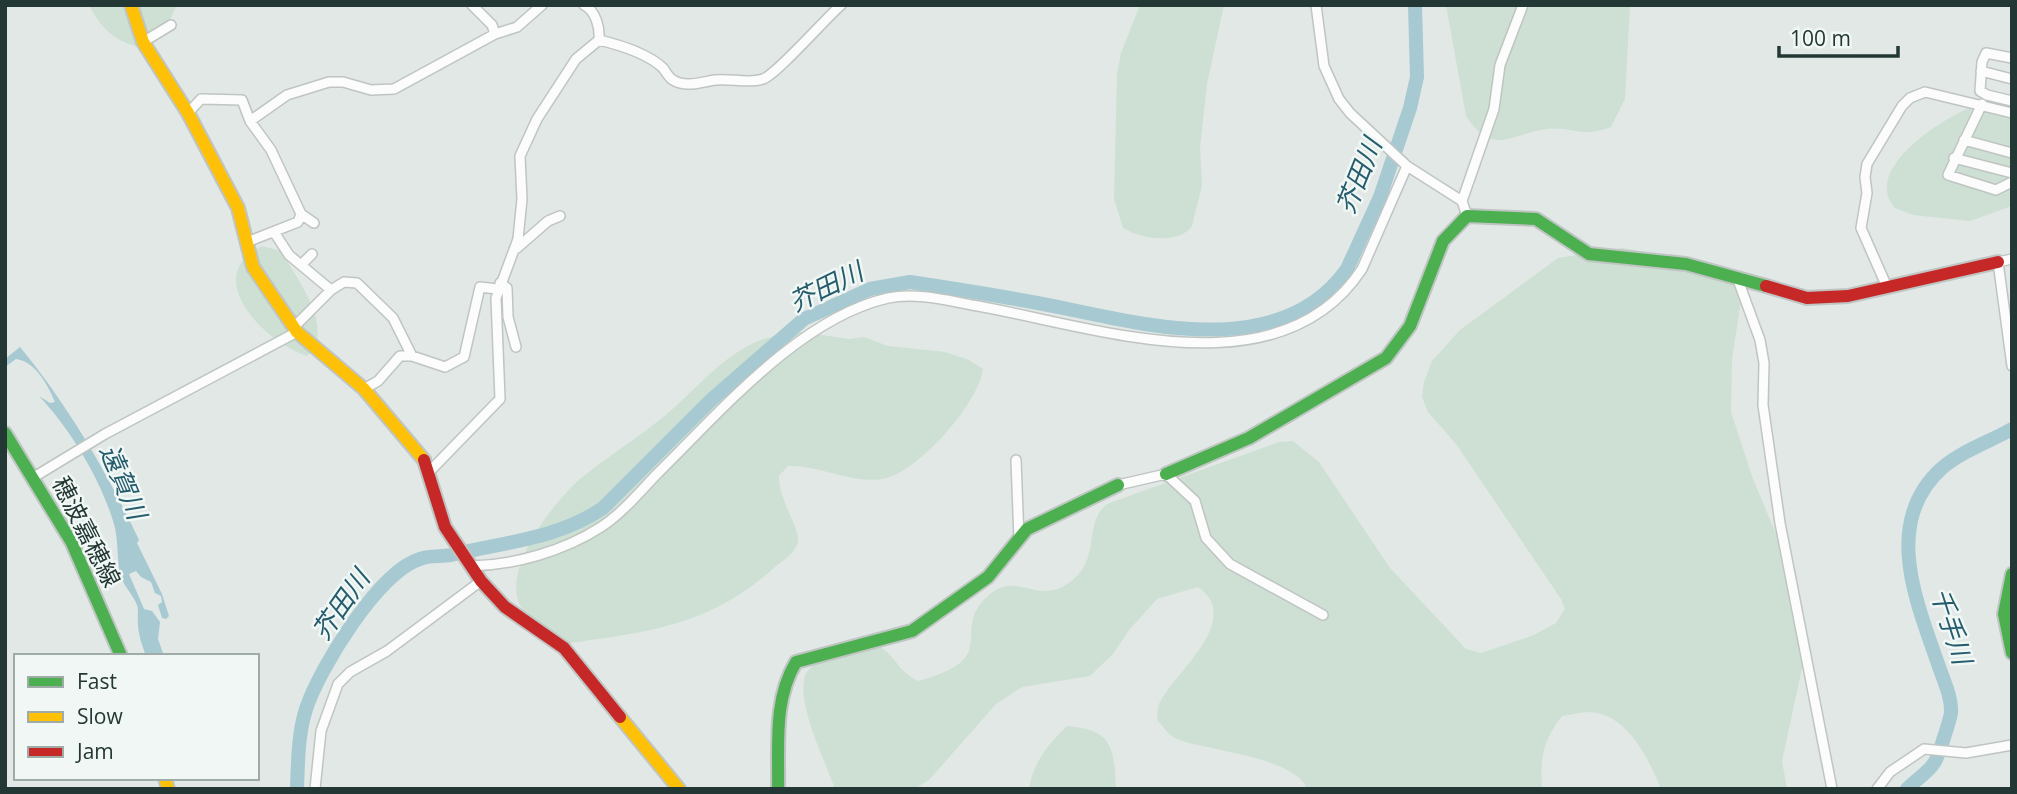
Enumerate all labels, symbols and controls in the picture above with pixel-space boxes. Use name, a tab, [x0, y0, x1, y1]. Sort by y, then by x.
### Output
scale bar	[1779, 14, 1898, 58]
text: 100 m	[1790, 24, 1851, 52]
water label: 芥田川	[1327, 130, 1390, 219]
water label: 芥田川	[783, 252, 871, 319]
water label: 遠賀川	[92, 439, 157, 527]
street label: 穂波嘉穂線	[45, 470, 129, 592]
water label: 芥田川	[303, 560, 379, 647]
water label: 千手川	[1923, 583, 1982, 671]
legend	[14, 654, 259, 780]
text: Fast	[77, 667, 117, 695]
text: Slow	[77, 702, 123, 730]
text: Jam	[75, 737, 114, 765]

